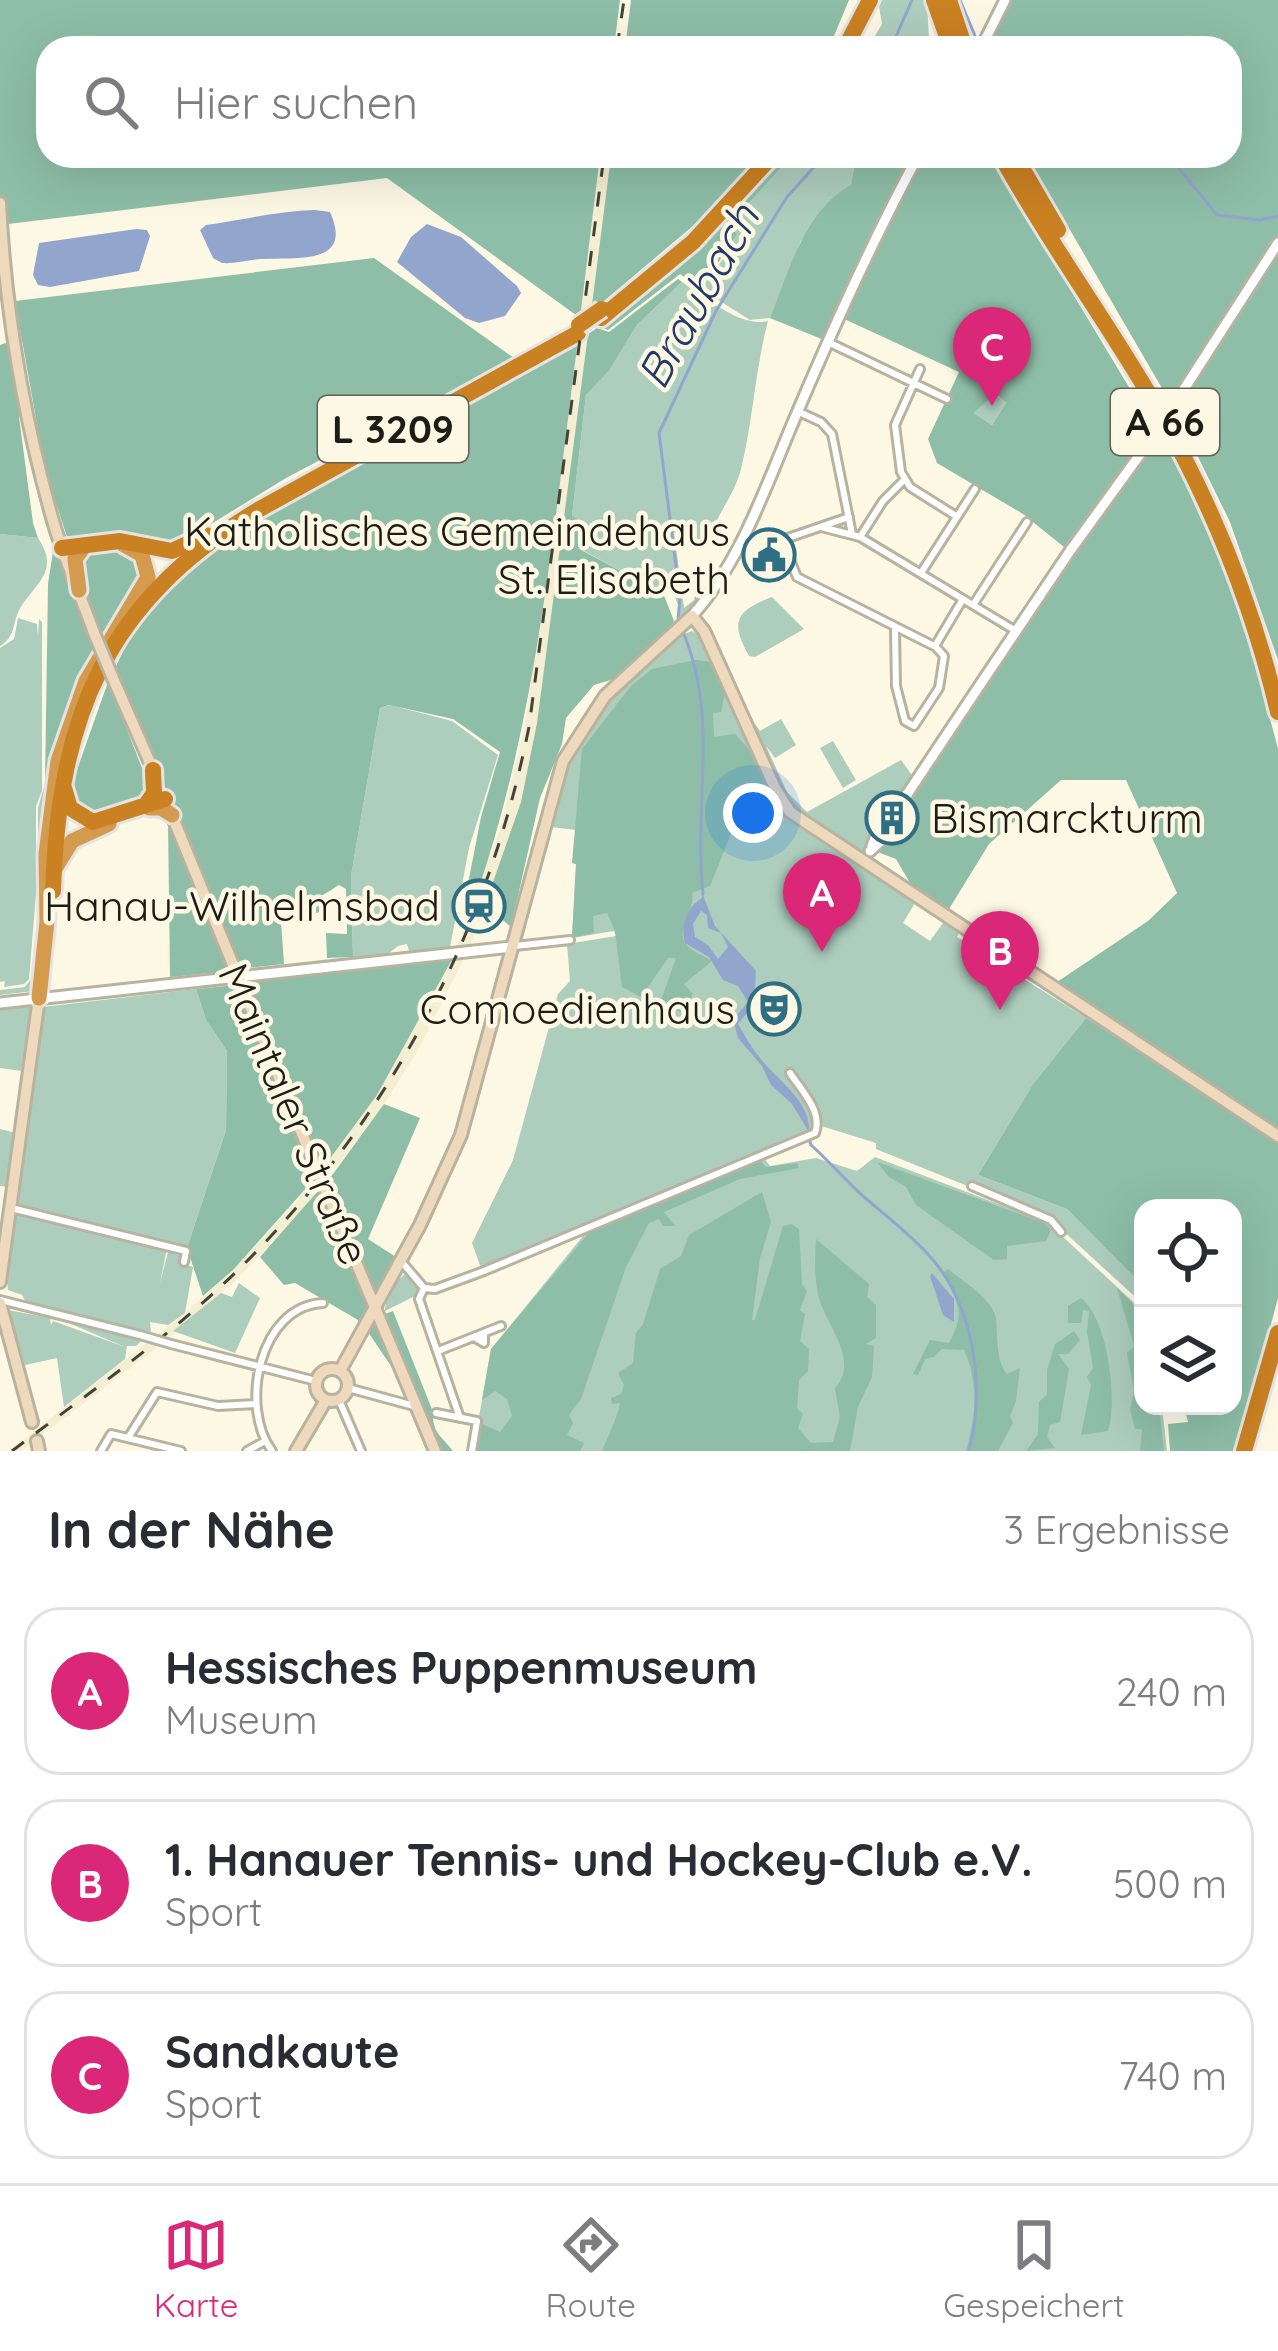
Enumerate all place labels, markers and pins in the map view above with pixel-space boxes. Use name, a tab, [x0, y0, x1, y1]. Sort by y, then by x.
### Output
pin: C	[953, 307, 1031, 406]
place label: Katholisches Gemeindehaus St. Elisabeth	[184, 504, 730, 605]
public building icon: Katholisches Gemeindehaus St. Elisabeth	[741, 527, 797, 583]
building icon: Bismarckturm	[864, 790, 920, 846]
place label: Bismarckturm	[931, 791, 1203, 844]
pin: A	[783, 853, 861, 952]
station icon: Hanau-Wilhelmsbad	[451, 878, 507, 934]
place label: Hanau-Wilhelmsbad	[44, 879, 440, 932]
pin: B	[961, 911, 1039, 1010]
theatre icon: Comoedienhaus	[746, 981, 802, 1037]
place label: Comoedienhaus	[420, 982, 735, 1035]

